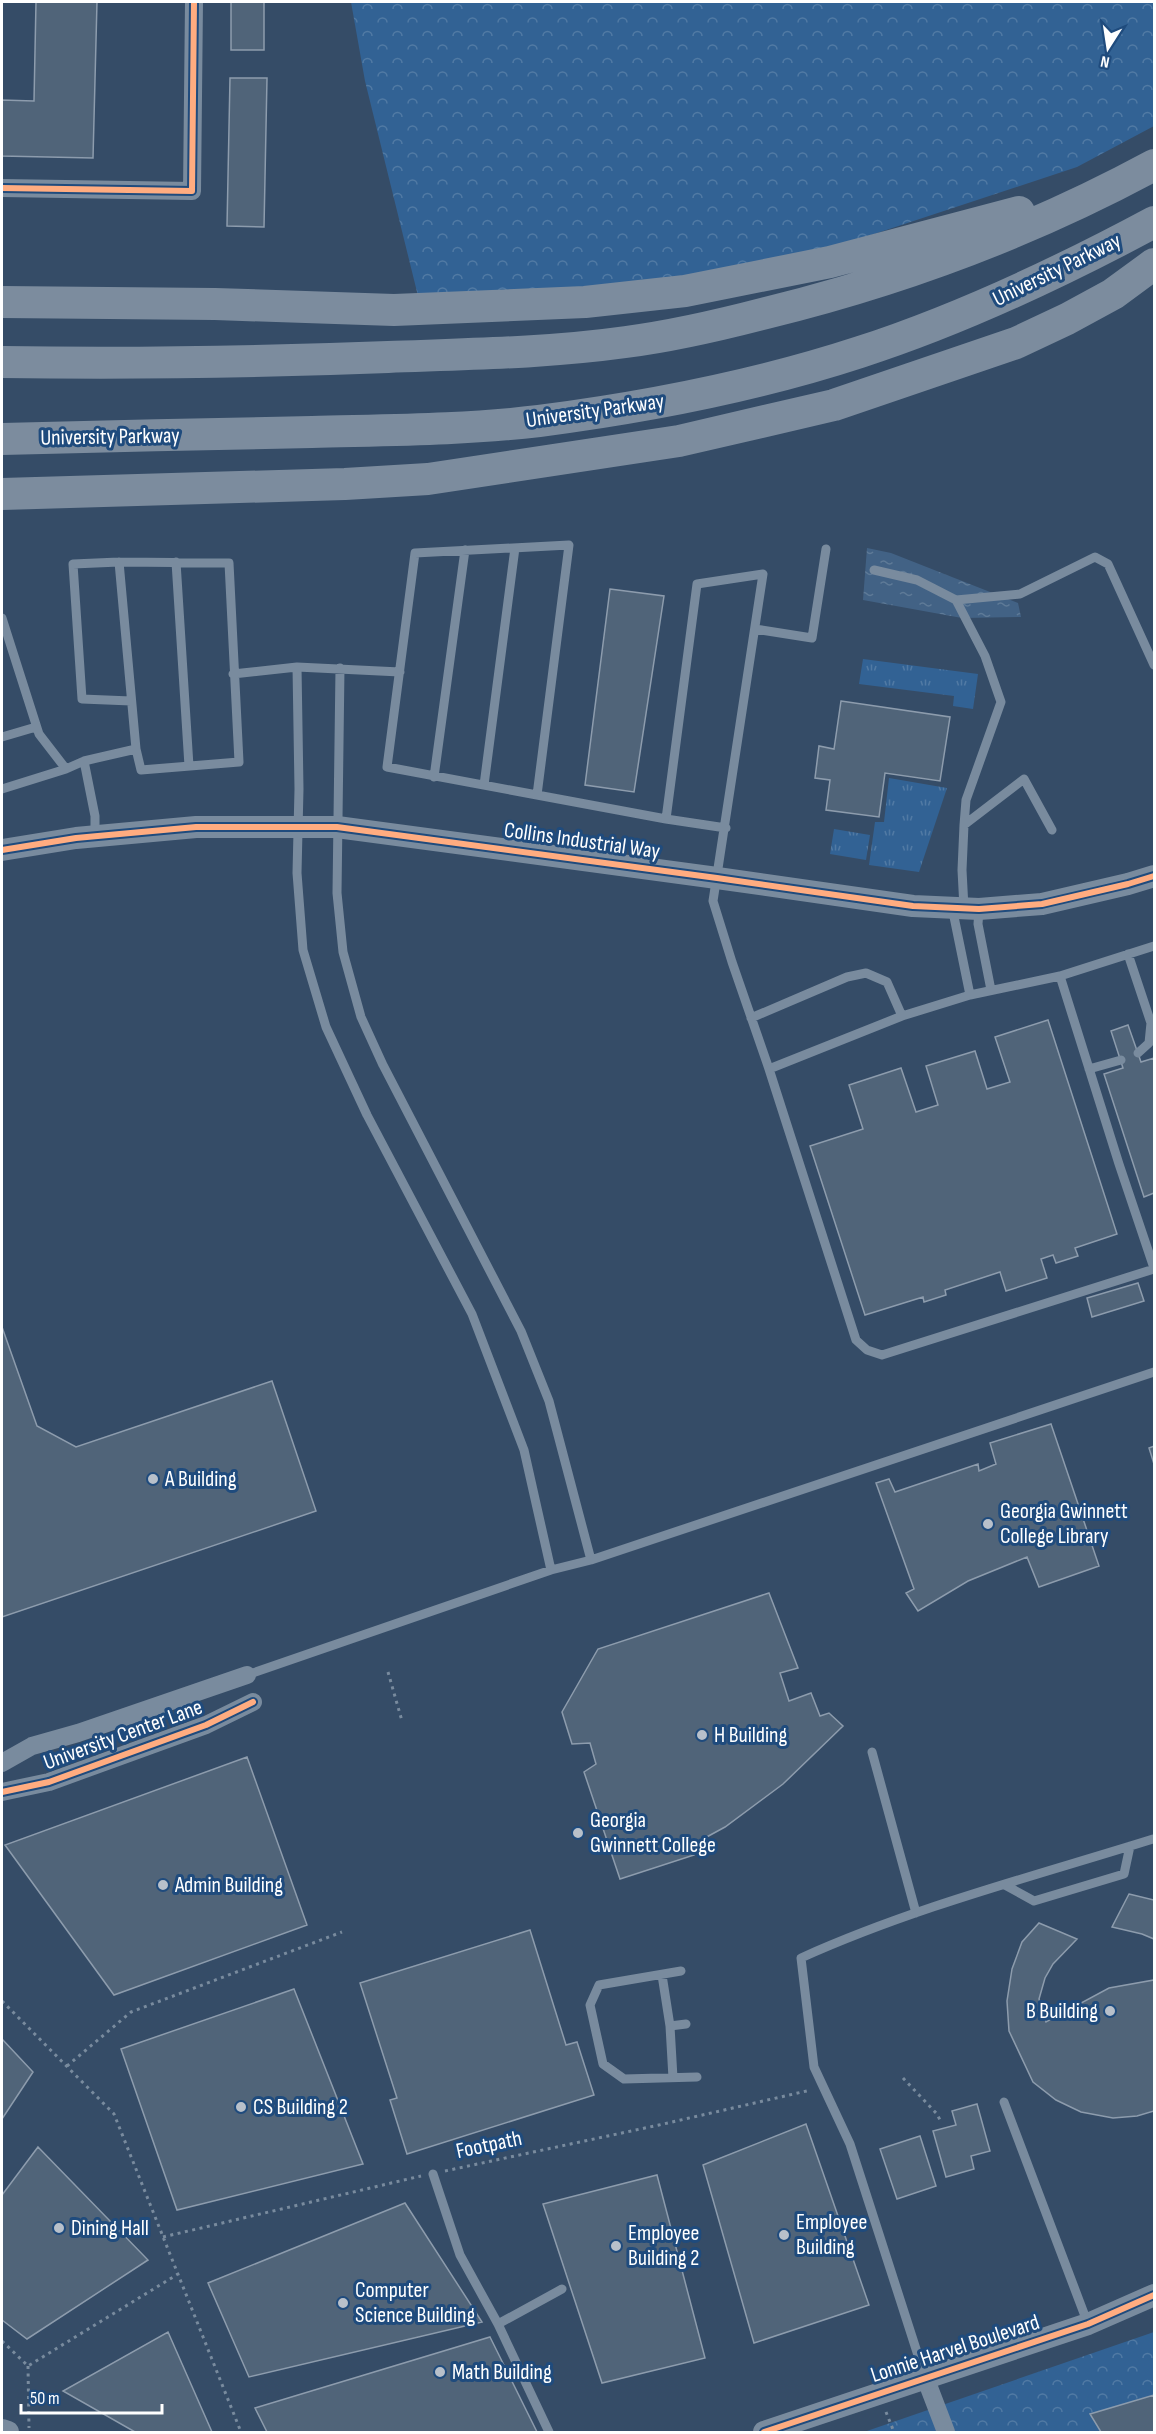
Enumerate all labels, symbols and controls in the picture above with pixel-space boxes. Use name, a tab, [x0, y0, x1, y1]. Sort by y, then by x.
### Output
north arrow	[1078, 18, 1138, 78]
text: N	[1099, 51, 1111, 71]
street label: University Parkway	[988, 227, 1126, 313]
street label: University Parkway	[524, 388, 666, 434]
street label: University Parkway	[40, 422, 180, 452]
street label: Collins Industrial Way	[502, 817, 662, 865]
place label: A Building	[164, 1466, 237, 1493]
marker: A Building	[146, 1472, 160, 1486]
place label: Georgia Gwinnett College Library	[1000, 1498, 1128, 1550]
marker: Georgia Gwinnett College Library	[981, 1517, 995, 1531]
street label: University Center Lane	[40, 1694, 206, 1776]
place label: H Building	[714, 1722, 788, 1749]
marker: H Building	[695, 1728, 709, 1742]
place label: Georgia Gwinnett College	[590, 1807, 716, 1859]
marker: Georgia Gwinnett College	[571, 1826, 585, 1840]
place label: Admin Building	[174, 1872, 283, 1899]
marker: Admin Building	[156, 1878, 170, 1892]
place label: B Building	[1026, 1998, 1098, 2025]
marker: B Building	[1103, 2004, 1117, 2018]
place label: CS Building 2	[253, 2094, 348, 2121]
marker: CS Building 2	[234, 2100, 248, 2114]
street label: Footpath	[454, 2125, 524, 2165]
place label: Employee Building	[796, 2209, 867, 2261]
place label: Dining Hall	[71, 2215, 149, 2242]
place label: Employee Building 2	[628, 2220, 699, 2272]
marker: Dining Hall	[52, 2221, 66, 2235]
marker: Employee Building	[777, 2228, 791, 2242]
marker: Employee Building 2	[609, 2239, 623, 2253]
place label: Computer Science Building	[355, 2277, 475, 2329]
marker: Computer Science Building	[336, 2296, 350, 2310]
street label: Lonnie Harvel Boulevard	[867, 2309, 1043, 2389]
place label: Math Building	[452, 2359, 552, 2386]
marker: Math Building	[433, 2365, 447, 2379]
scale bar	[21, 2377, 162, 2415]
text: 50 m	[30, 2388, 60, 2409]

